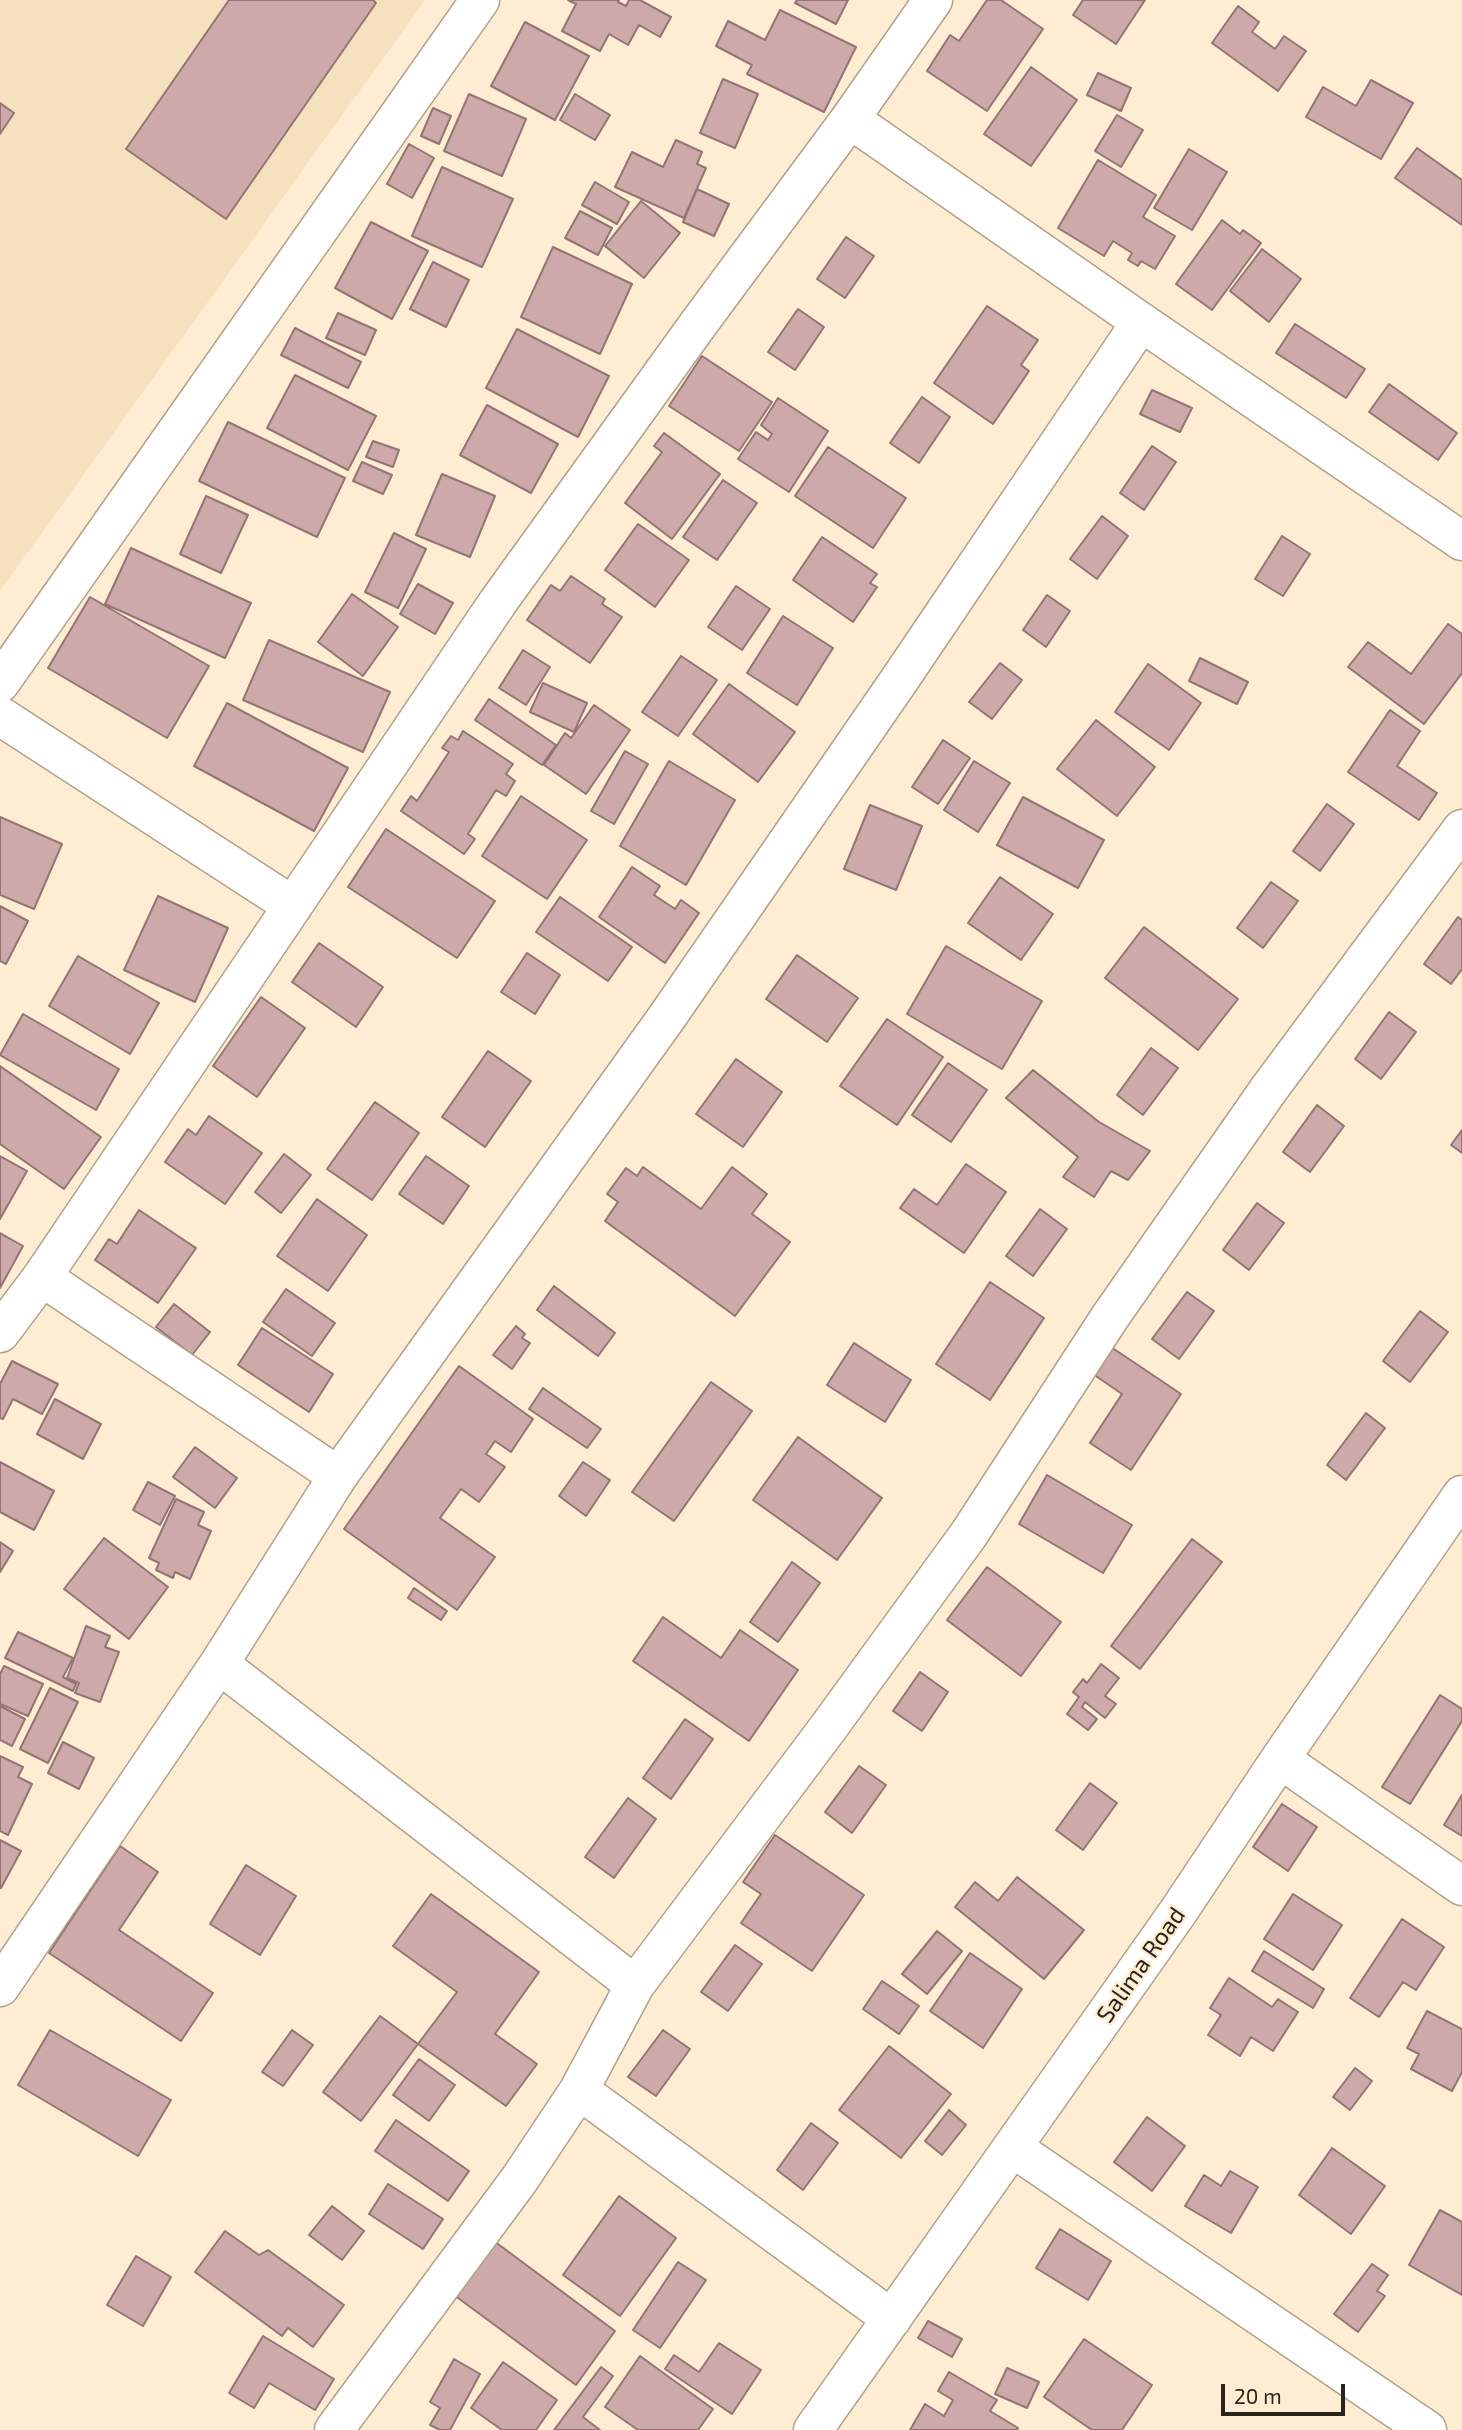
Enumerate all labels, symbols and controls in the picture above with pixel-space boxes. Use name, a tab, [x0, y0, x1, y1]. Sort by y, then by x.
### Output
street label: Salima Road	[1091, 1902, 1191, 2028]
scale bar	[1224, 2370, 1348, 2414]
text: 20 m	[1234, 2383, 1282, 2408]

